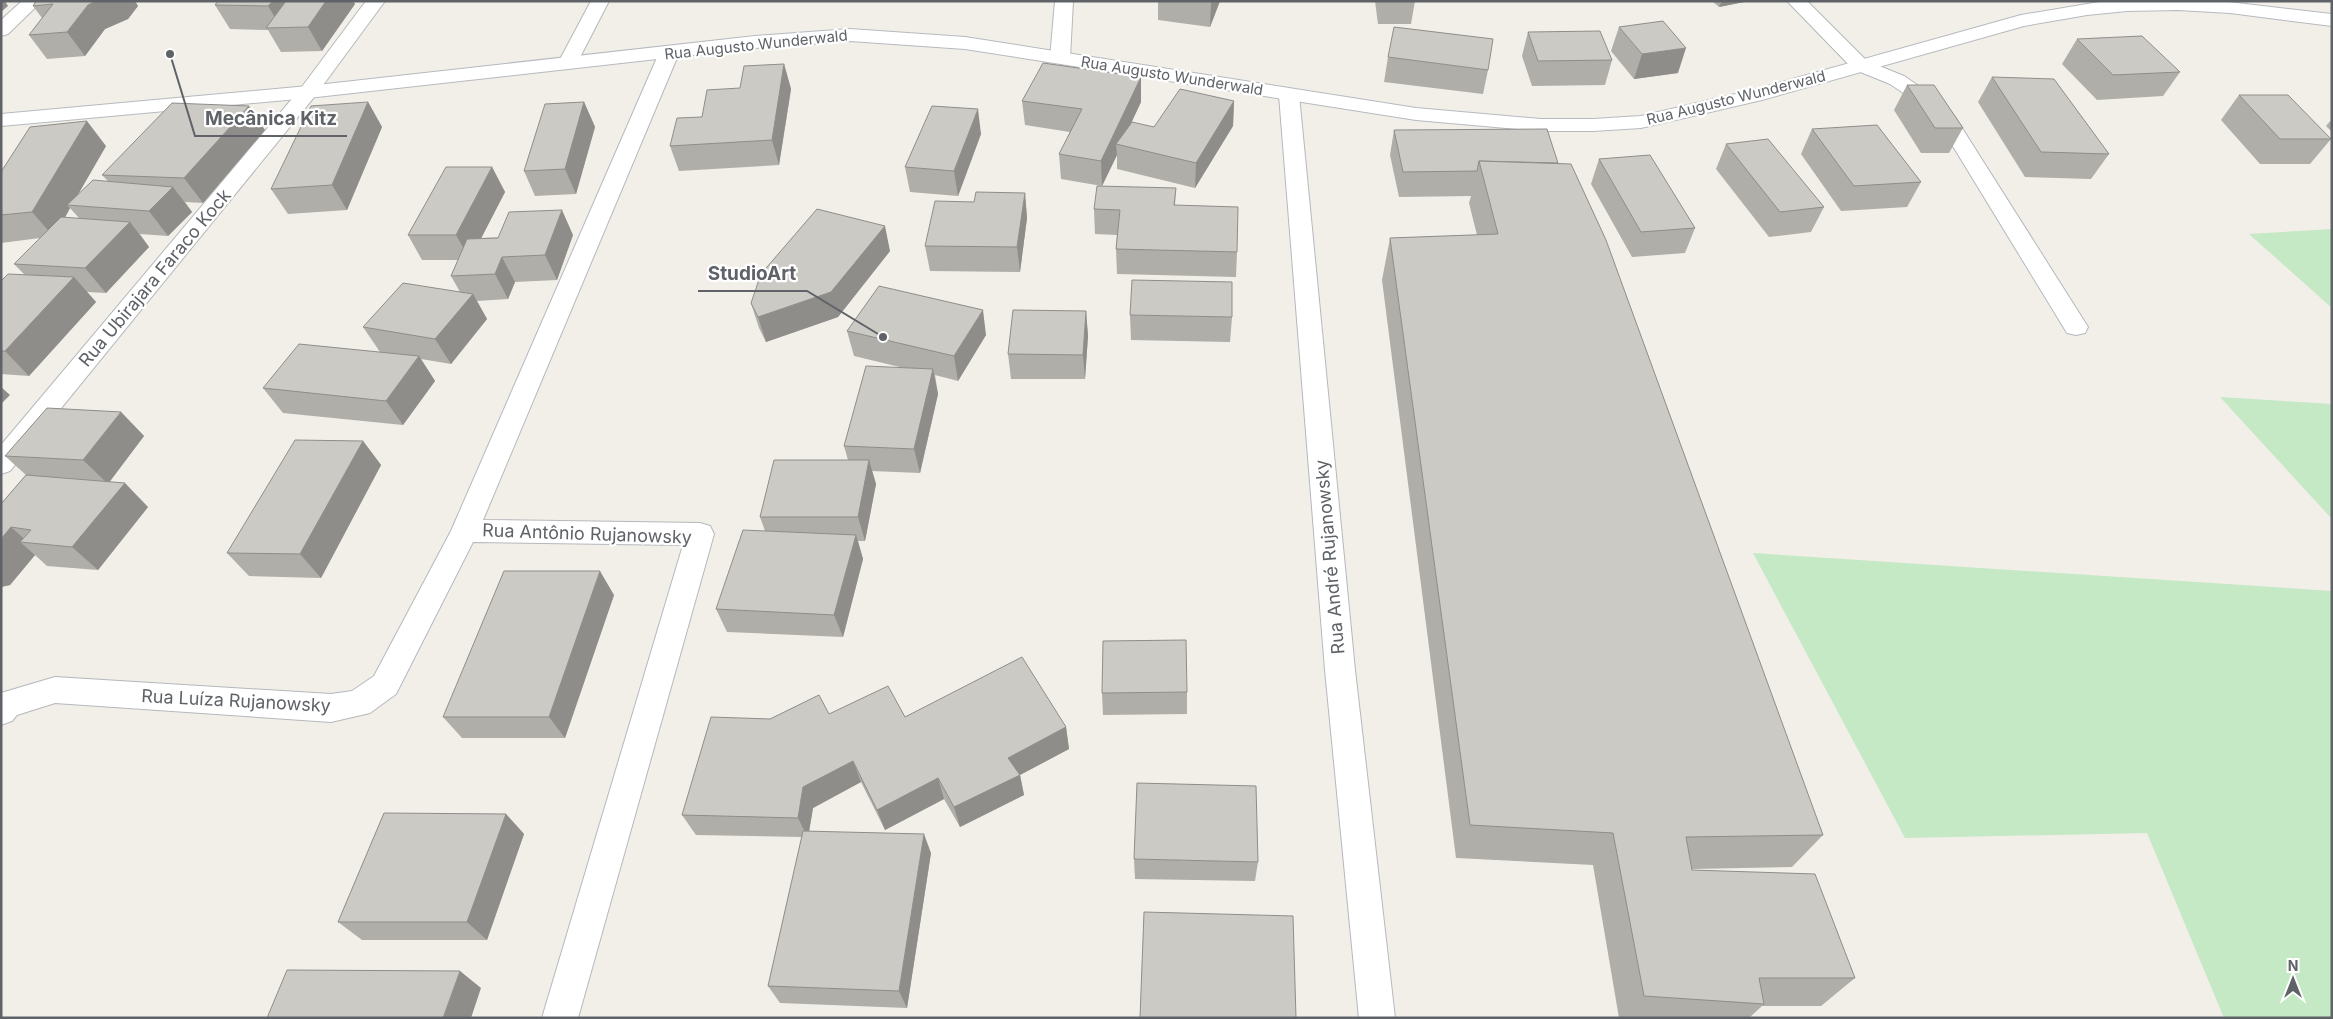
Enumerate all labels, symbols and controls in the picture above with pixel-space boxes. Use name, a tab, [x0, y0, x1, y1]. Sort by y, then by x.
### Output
street label: Rua Augusto Wunderwald	[663, 25, 848, 64]
street label: Rua Augusto Wunderwald	[1080, 52, 1264, 99]
street label: Rua Augusto Wunderwald	[1644, 66, 1827, 129]
callout: Mecânica Kitz	[195, 102, 347, 136]
text: Mecânica Kitz	[205, 107, 337, 130]
street label: Rua Ubirajara Faraco Kock	[74, 185, 235, 371]
callout: StudioArt	[698, 257, 807, 291]
text: StudioArt	[708, 262, 796, 285]
street label: Rua André Rujanowsky	[1311, 459, 1348, 655]
street label: Rua Antônio Rujanowsky	[482, 519, 692, 548]
street label: Rua Luíza Rujanowsky	[141, 685, 331, 716]
north arrow	[2268, 954, 2318, 1004]
text: N	[2288, 957, 2298, 974]

